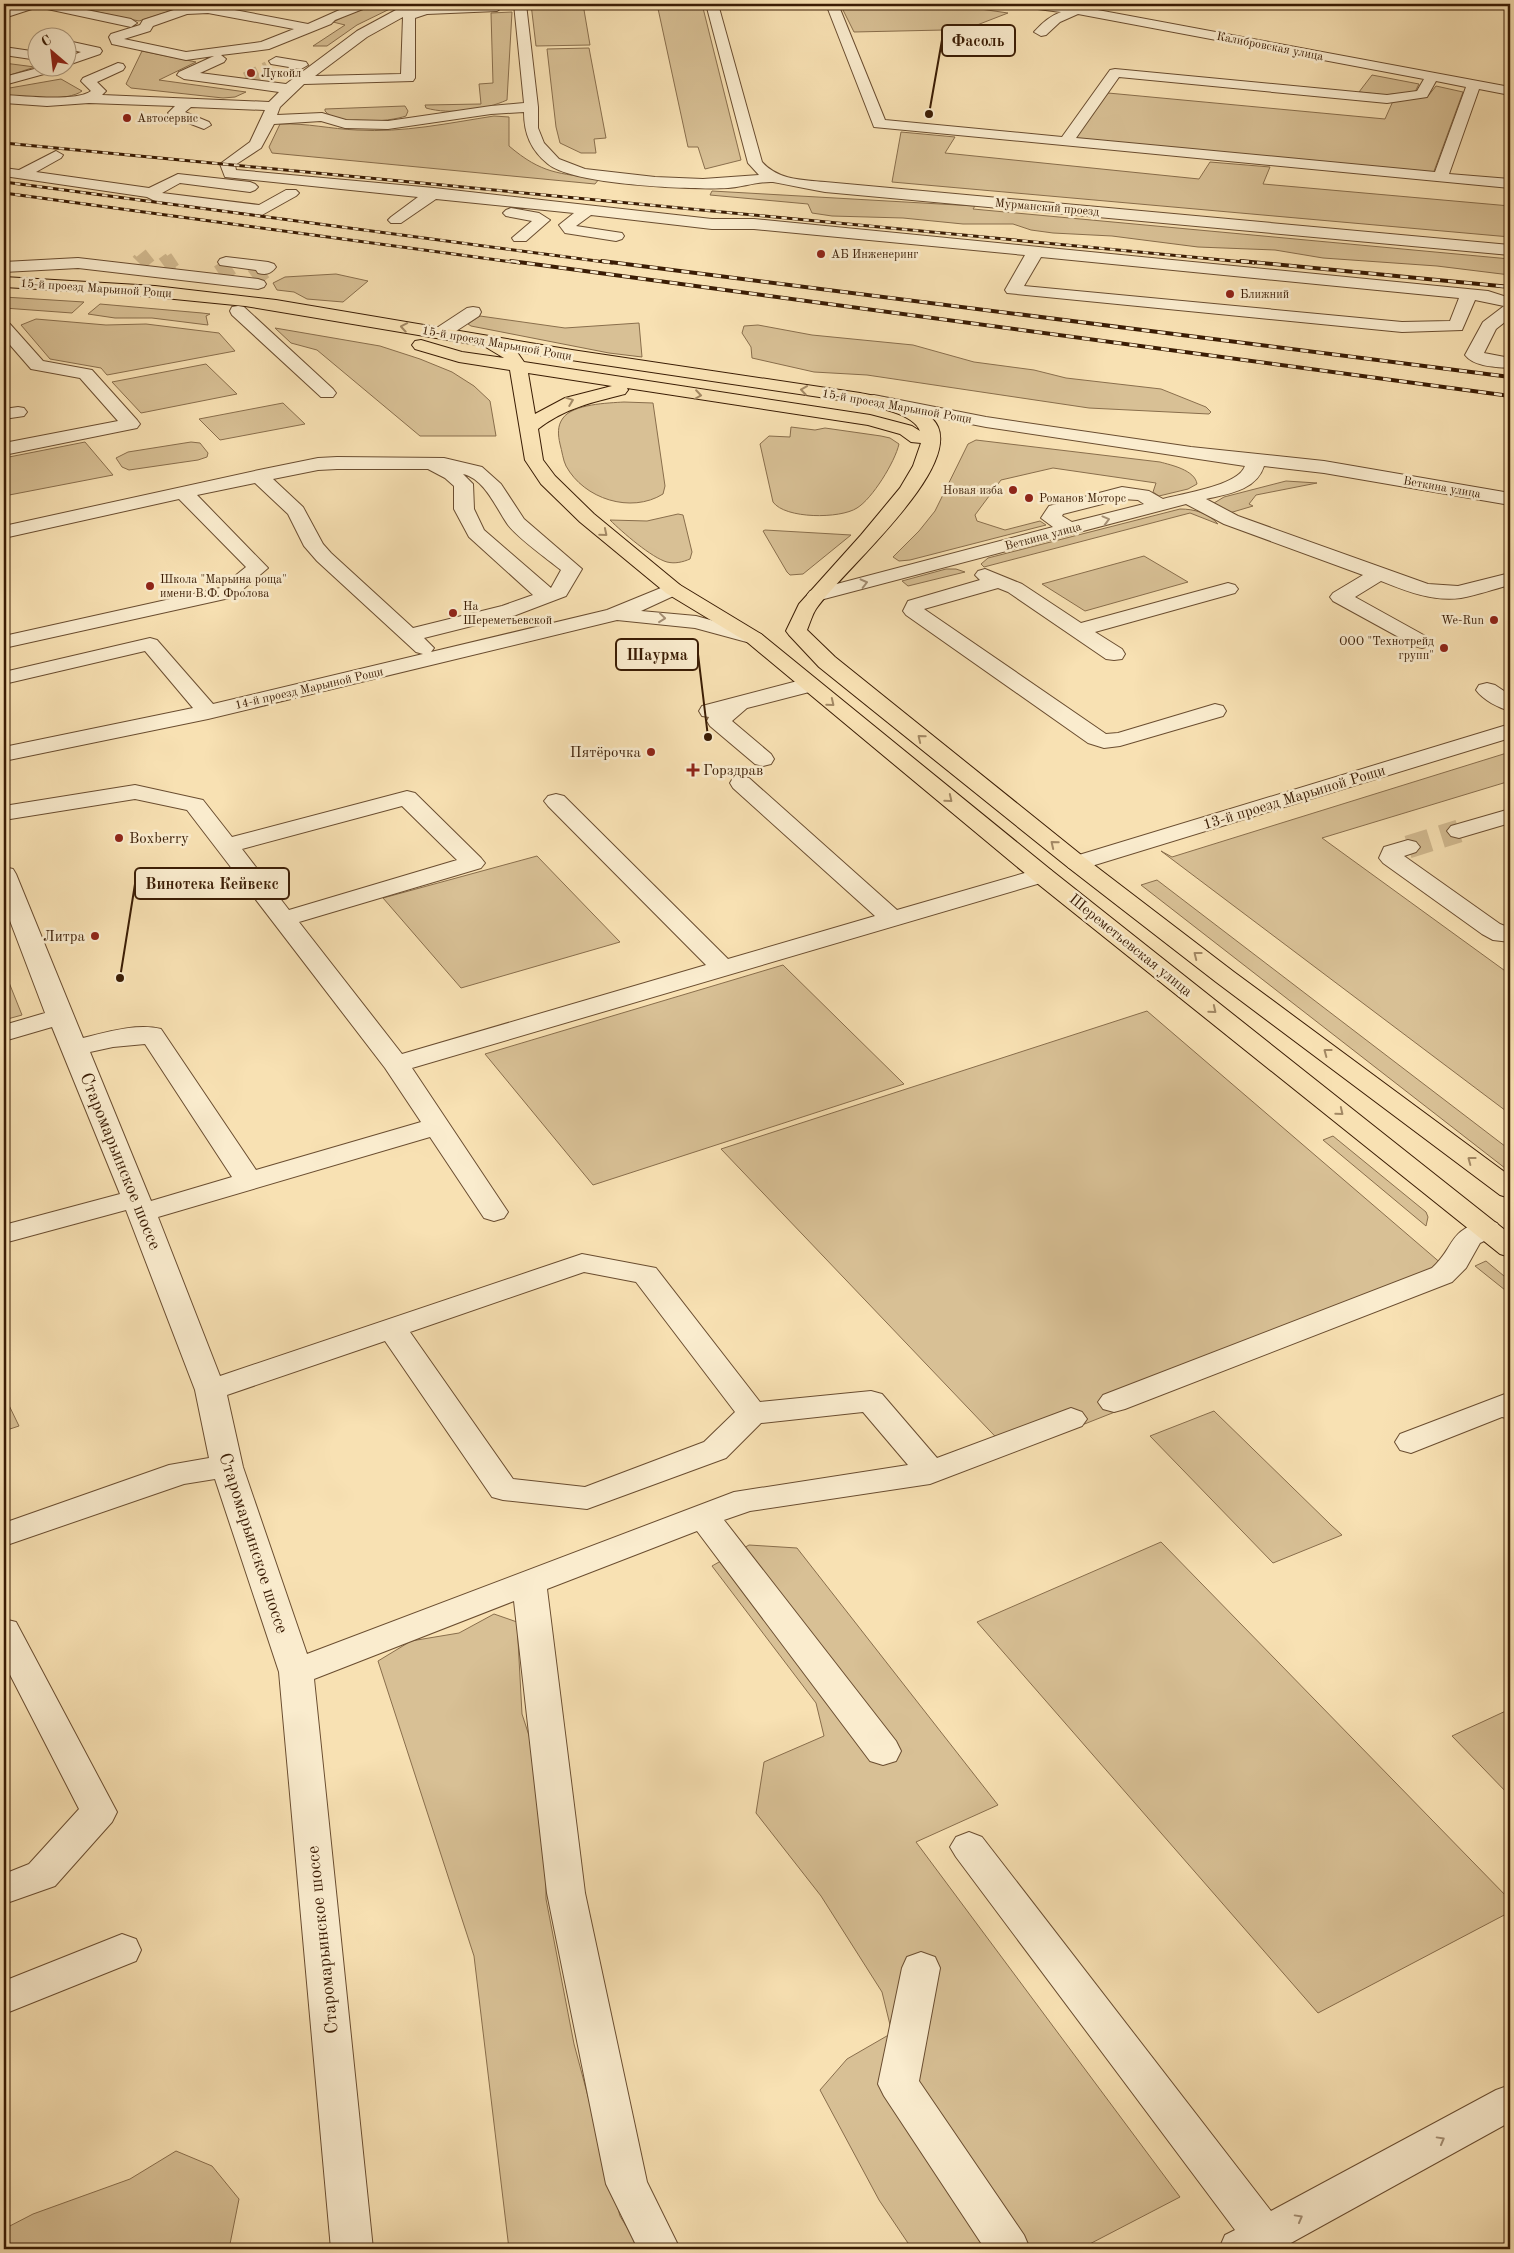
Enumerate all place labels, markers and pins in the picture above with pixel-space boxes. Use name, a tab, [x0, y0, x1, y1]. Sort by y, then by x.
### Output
callout: Фасоль	[942, 25, 1015, 56]
marker: Лукойл	[245, 67, 257, 79]
place label: Лукойл	[261, 68, 301, 80]
marker: Автосервис	[121, 112, 133, 124]
place label: Автосервис	[137, 113, 198, 125]
marker: АБ Инженеринг	[815, 248, 827, 260]
place label: АБ Инженеринг	[831, 249, 919, 261]
marker: Ближний	[1224, 288, 1236, 300]
place label: Ближний	[1240, 289, 1289, 301]
marker: Новая изба	[1007, 484, 1019, 496]
place label: Новая изба	[943, 485, 1003, 497]
marker: Романов Моторс	[1023, 492, 1035, 504]
place label: Романов Моторс	[1039, 493, 1126, 505]
place label: Школа "Марьина роща" имени В.Ф. Фролова	[160, 574, 287, 600]
marker: Школа "Марьина роща" имени В.Ф. Фролова	[144, 580, 156, 592]
place label: На Шереметьевской	[463, 601, 552, 627]
marker: На Шереметьевской	[447, 607, 459, 619]
marker: We-Run	[1488, 614, 1500, 626]
place label: We-Run	[1441, 615, 1485, 627]
place label: ООО "Технотрейд групп"	[1339, 636, 1434, 662]
callout: Шаурма	[616, 639, 698, 670]
marker: ООО "Технотрейд групп"	[1438, 642, 1450, 654]
place label: Пятёрочка	[570, 746, 642, 761]
marker: Пятёрочка	[645, 746, 657, 758]
marker: Горздрав	[687, 764, 699, 776]
place label: Горздрав	[703, 764, 763, 779]
marker: Boxberry	[113, 832, 125, 844]
place label: Boxberry	[129, 832, 189, 847]
callout: Винотека Кейвекс	[135, 868, 289, 899]
place label: Литра	[43, 930, 86, 945]
marker: Литра	[89, 930, 101, 942]

